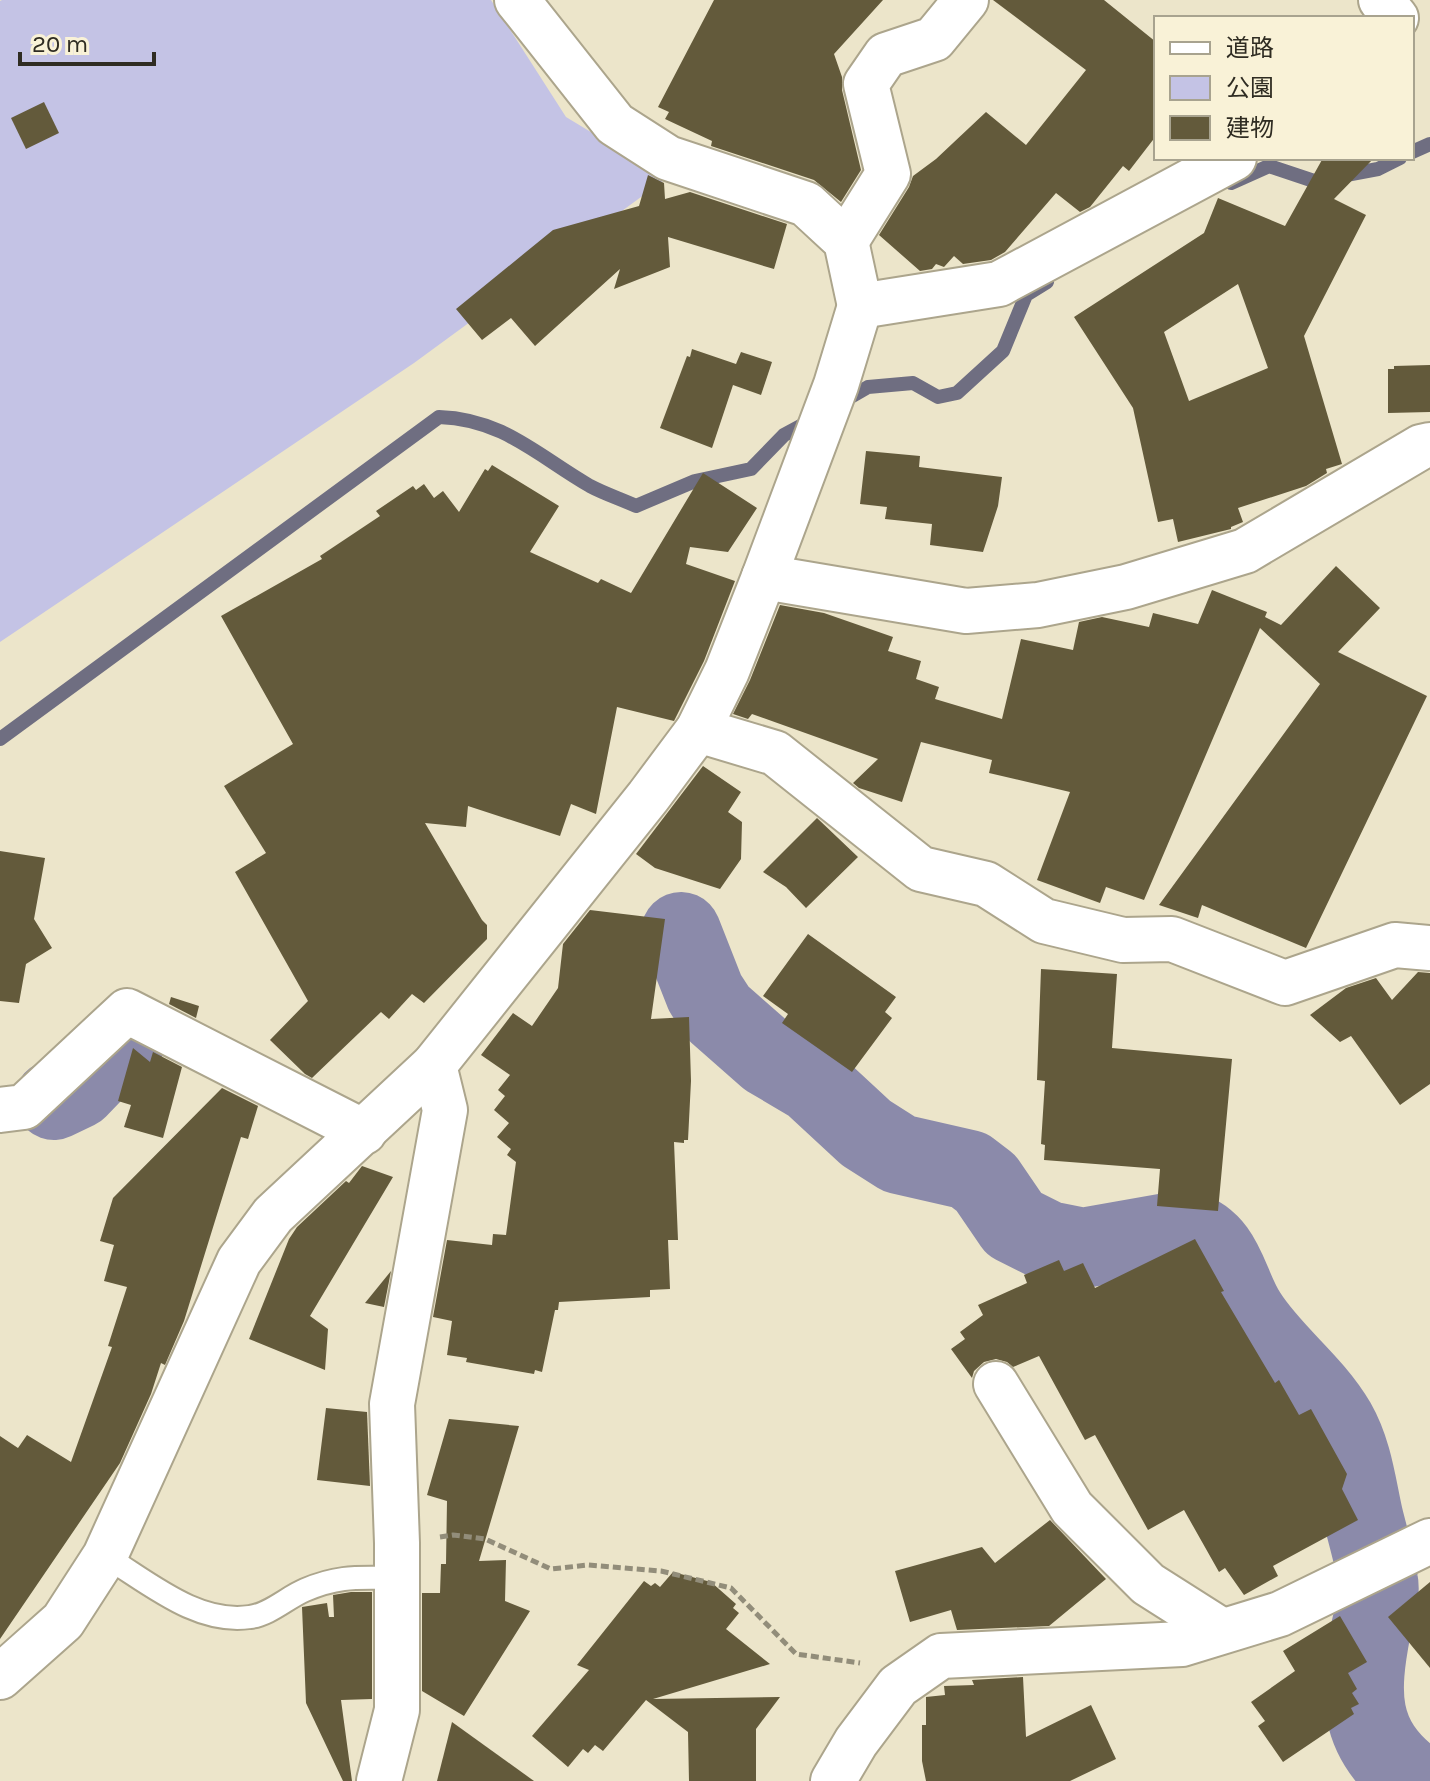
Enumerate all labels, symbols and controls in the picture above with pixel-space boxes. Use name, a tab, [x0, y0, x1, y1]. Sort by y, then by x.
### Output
scale bar	[20, 16, 154, 66]
legend	[1154, 16, 1414, 160]
text: 20 m	[32, 30, 88, 58]
text: 道路	[1226, 34, 1274, 62]
text: 公園	[1226, 74, 1274, 102]
text: 建物	[1226, 114, 1274, 142]

